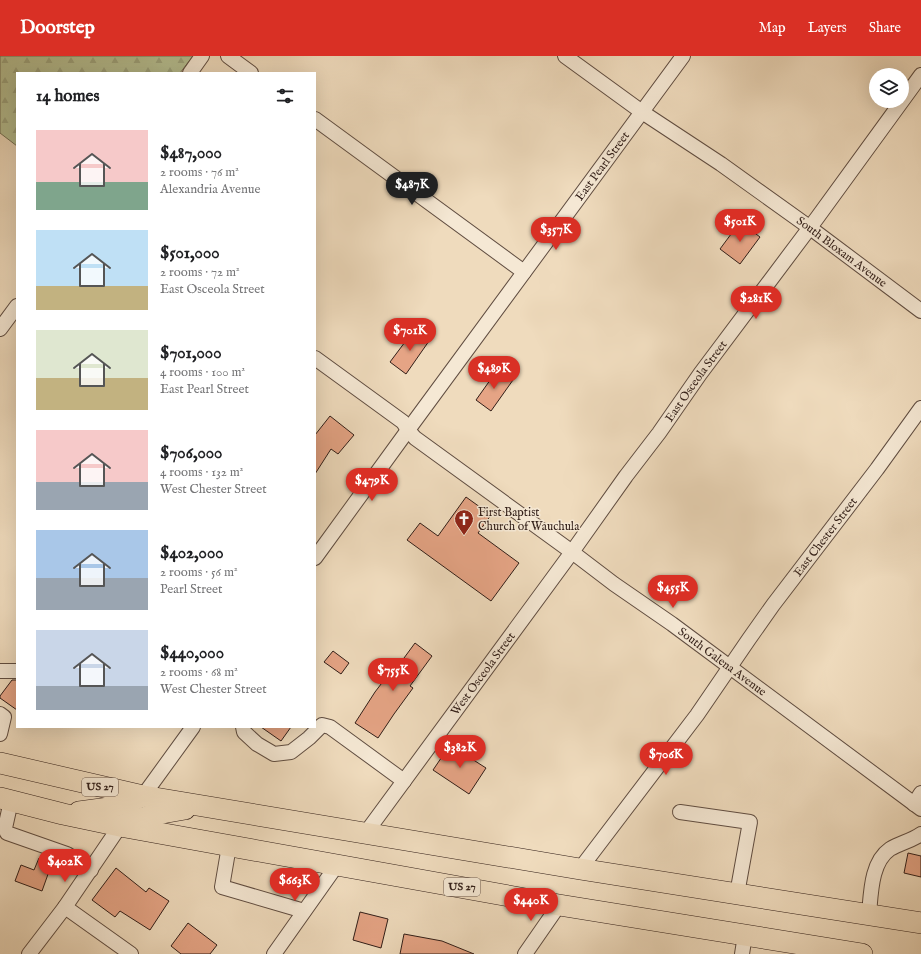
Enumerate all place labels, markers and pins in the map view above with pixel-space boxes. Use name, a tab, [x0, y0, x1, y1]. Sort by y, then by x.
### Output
pin: $487K	[384, 172, 440, 206]
pin: $501K	[712, 209, 768, 243]
pin: $357K	[528, 217, 584, 251]
pin: $281K	[728, 286, 784, 320]
pin: $701K	[382, 318, 438, 352]
pin: $489K	[466, 356, 522, 390]
pin: $479K	[344, 468, 400, 502]
place label: First Baptist Church of Wauchula	[478, 505, 580, 534]
church icon: First Baptist Church of Wauchula	[453, 508, 475, 536]
pin: $455K	[645, 575, 701, 609]
pin: $755K	[365, 658, 421, 692]
pin: $382K	[432, 735, 488, 769]
pin: $706K	[638, 742, 694, 776]
pin: $402K	[37, 849, 93, 883]
pin: $663K	[267, 868, 323, 902]
pin: $440K	[503, 888, 559, 922]

